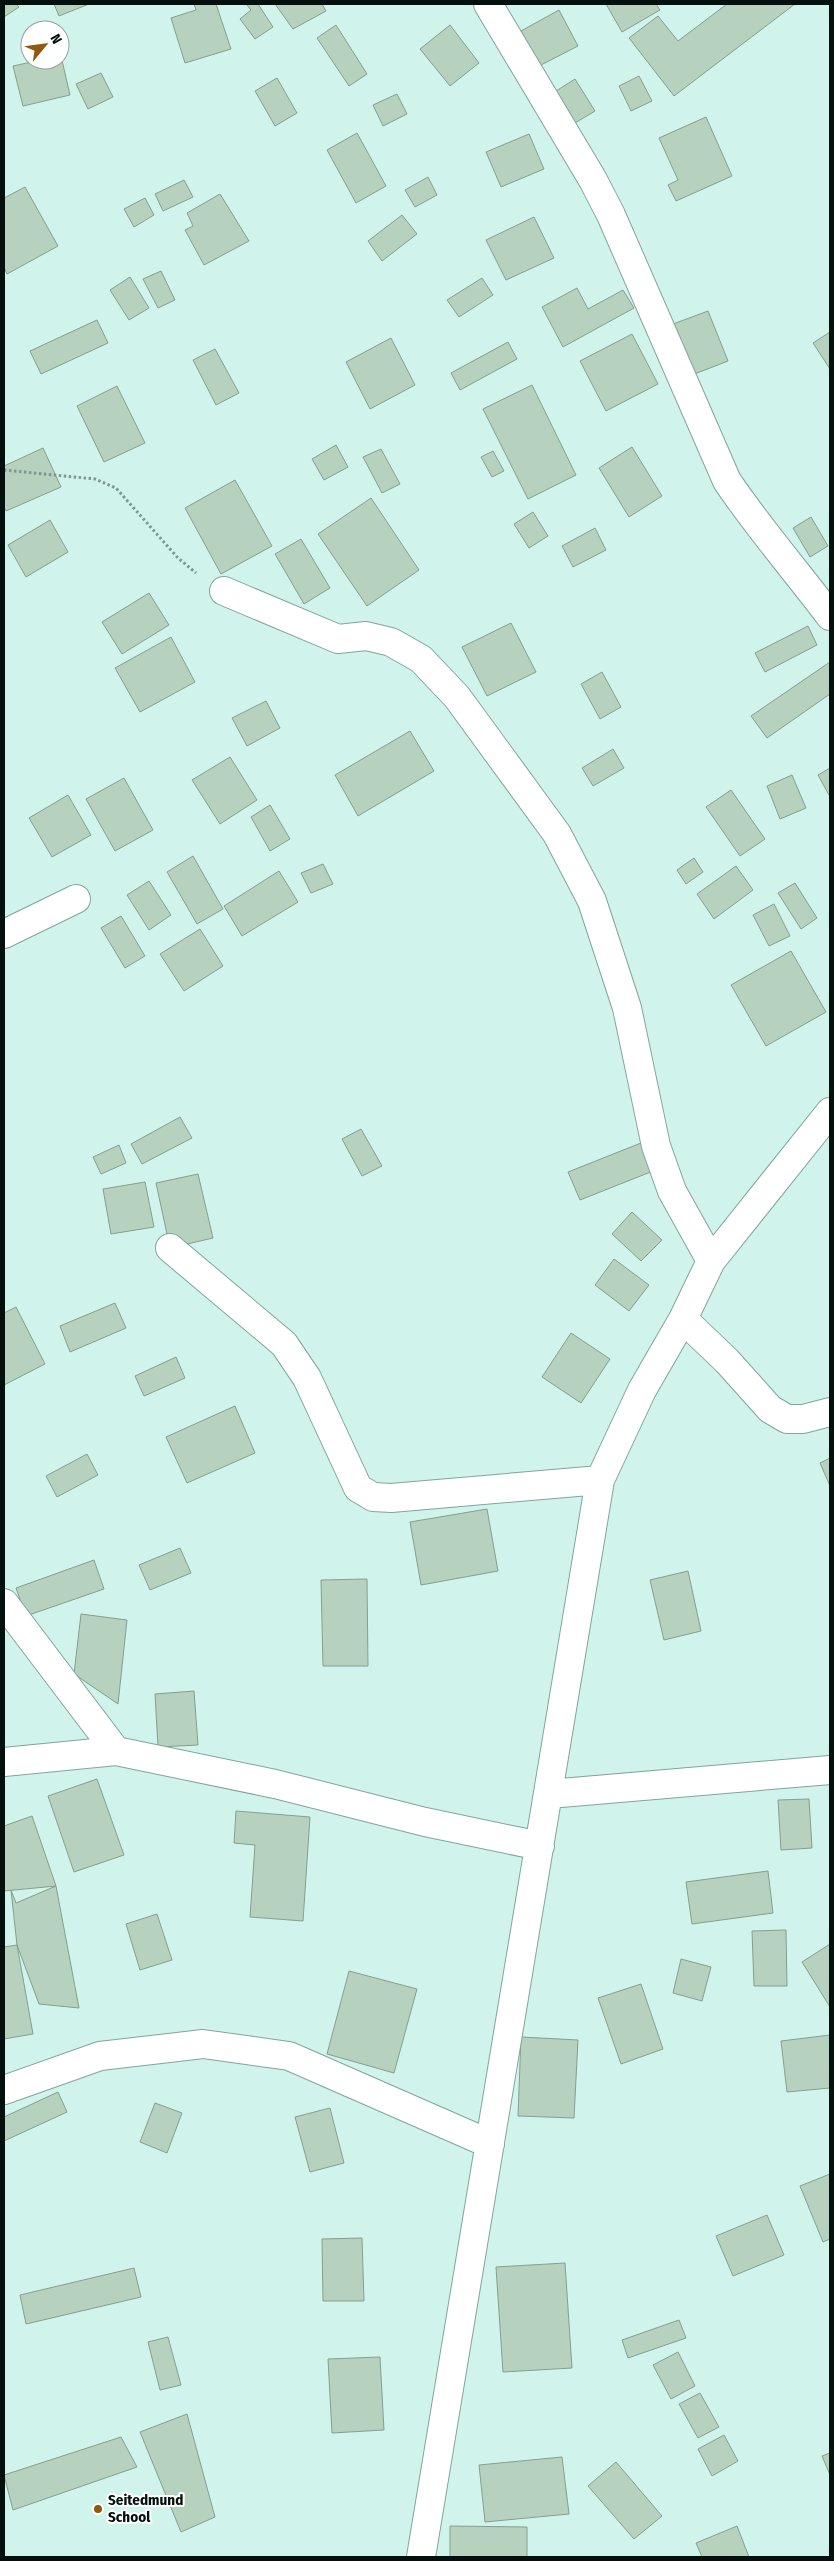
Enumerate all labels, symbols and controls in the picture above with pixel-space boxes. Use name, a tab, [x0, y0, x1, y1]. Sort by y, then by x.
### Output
north arrow	[20, 20, 70, 70]
text: N	[46, 31, 65, 47]
place label: Seitedmund School	[108, 2491, 183, 2526]
marker: Seitedmund School	[92, 2503, 104, 2515]

